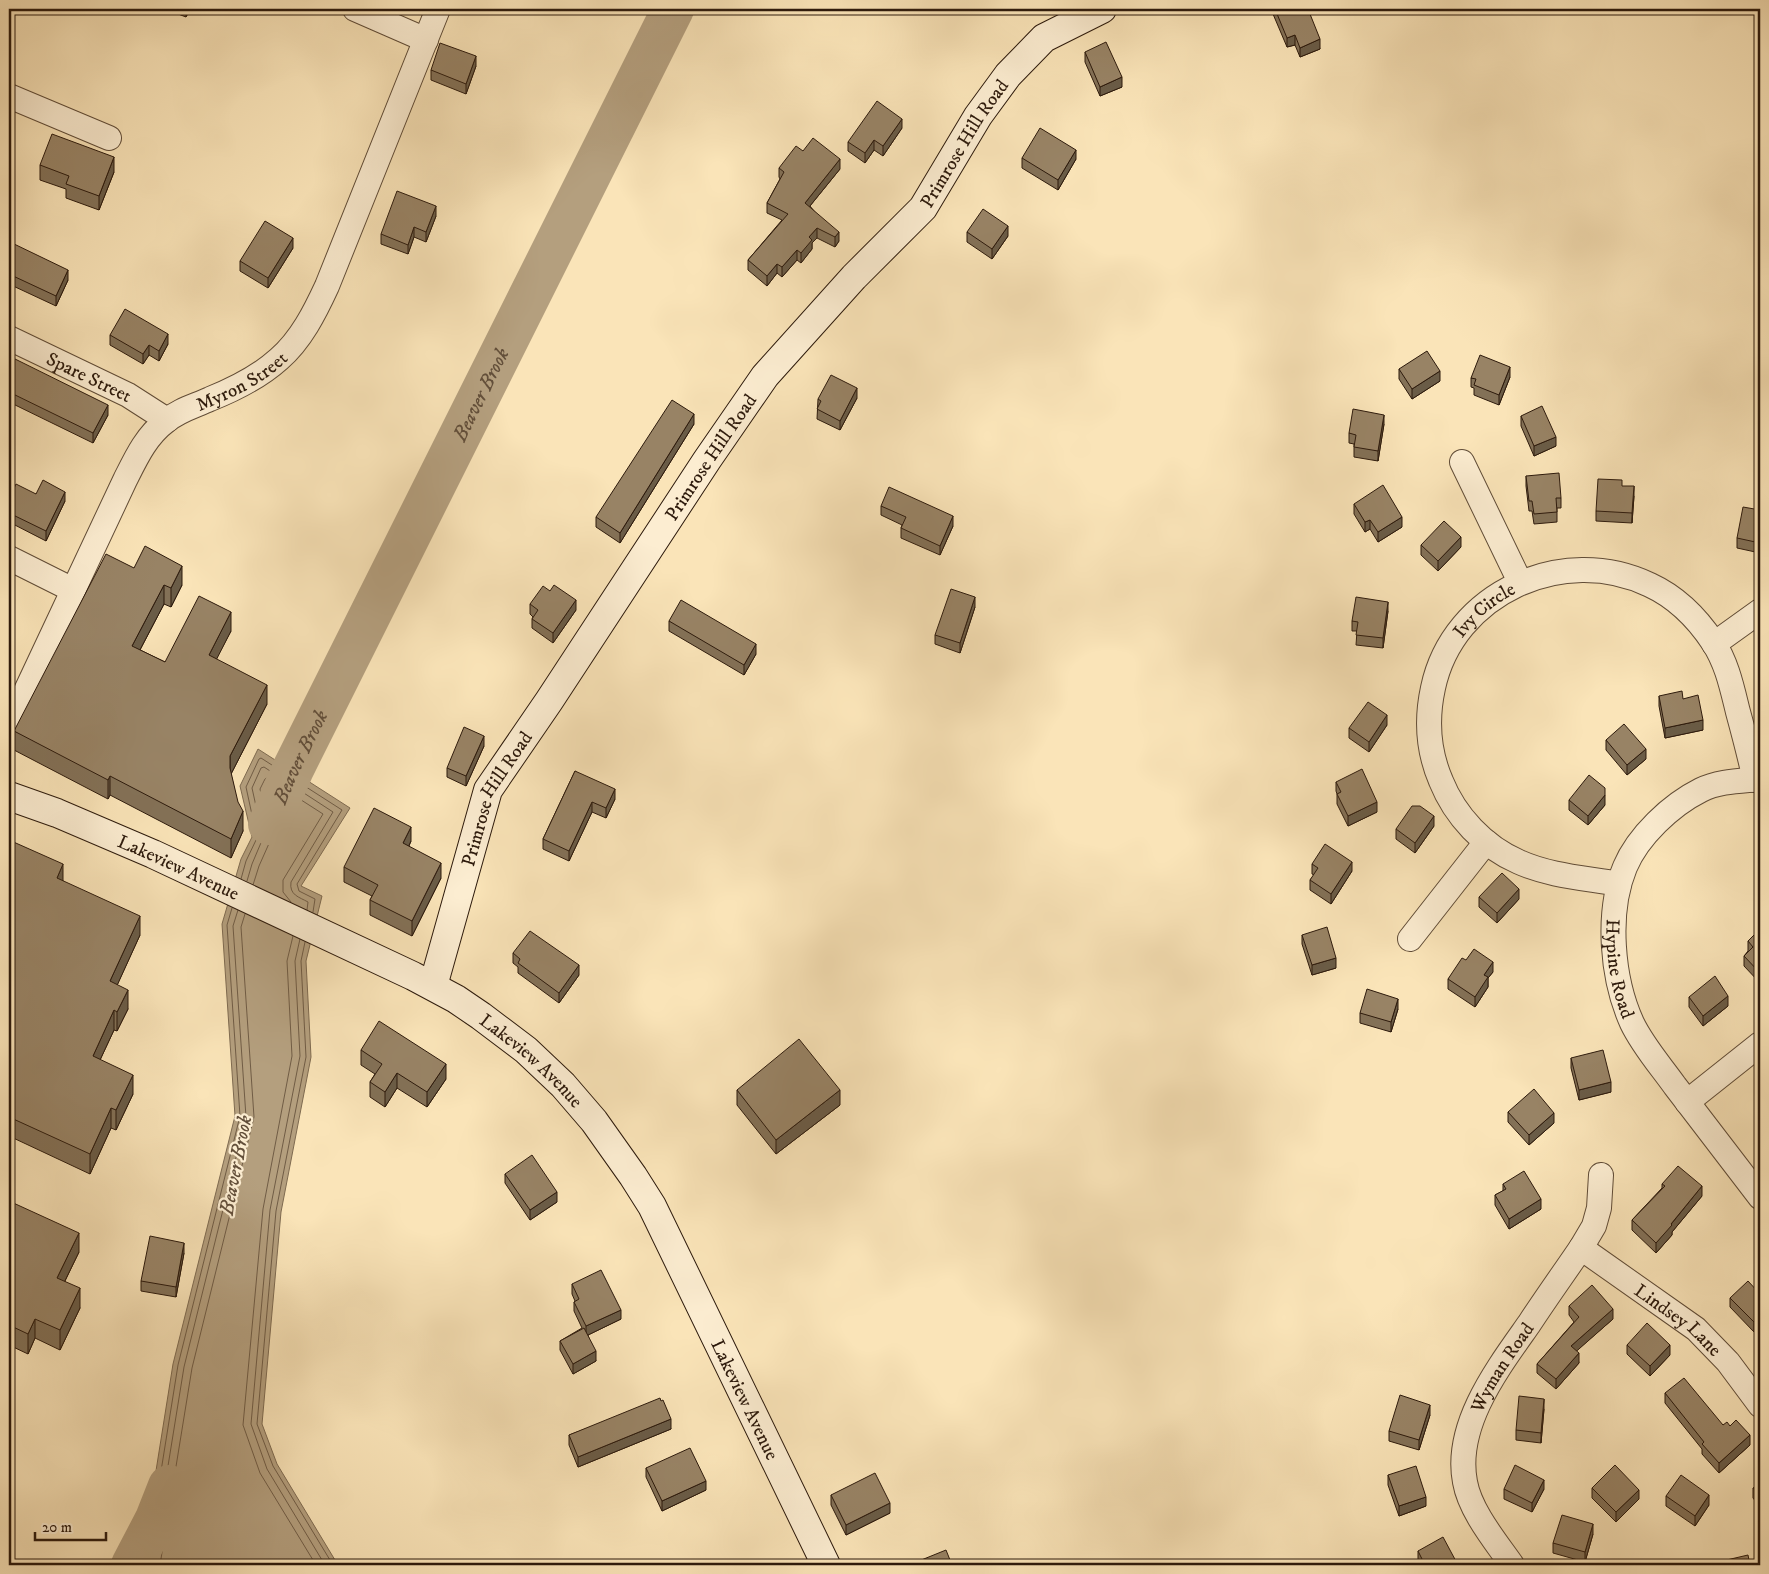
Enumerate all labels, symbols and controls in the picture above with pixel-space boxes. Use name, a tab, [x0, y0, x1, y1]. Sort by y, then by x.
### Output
street label: Primrose Hill Road	[916, 75, 1014, 212]
water label: Beaver Brook	[448, 344, 516, 446]
street label: Myron Street	[193, 347, 293, 417]
street label: Spare Street	[42, 348, 135, 408]
street label: Primrose Hill Road	[661, 390, 762, 525]
street label: Ivy Circle	[1448, 578, 1519, 642]
water label: Beaver Brook	[268, 706, 335, 809]
street label: Primrose Hill Road	[457, 727, 538, 869]
street label: Lakeview Avenue	[114, 830, 243, 906]
street label: Hypine Road	[1600, 919, 1639, 1022]
street label: Lakeview Avenue	[475, 1009, 587, 1113]
water label: Beaver Brook	[214, 1113, 258, 1218]
street label: Lindsey Lane	[1630, 1279, 1726, 1362]
street label: Wyman Road	[1466, 1318, 1540, 1417]
street label: Lakeview Avenue	[705, 1336, 783, 1464]
scale bar	[35, 1509, 106, 1541]
text: 20 m	[42, 1518, 72, 1537]

